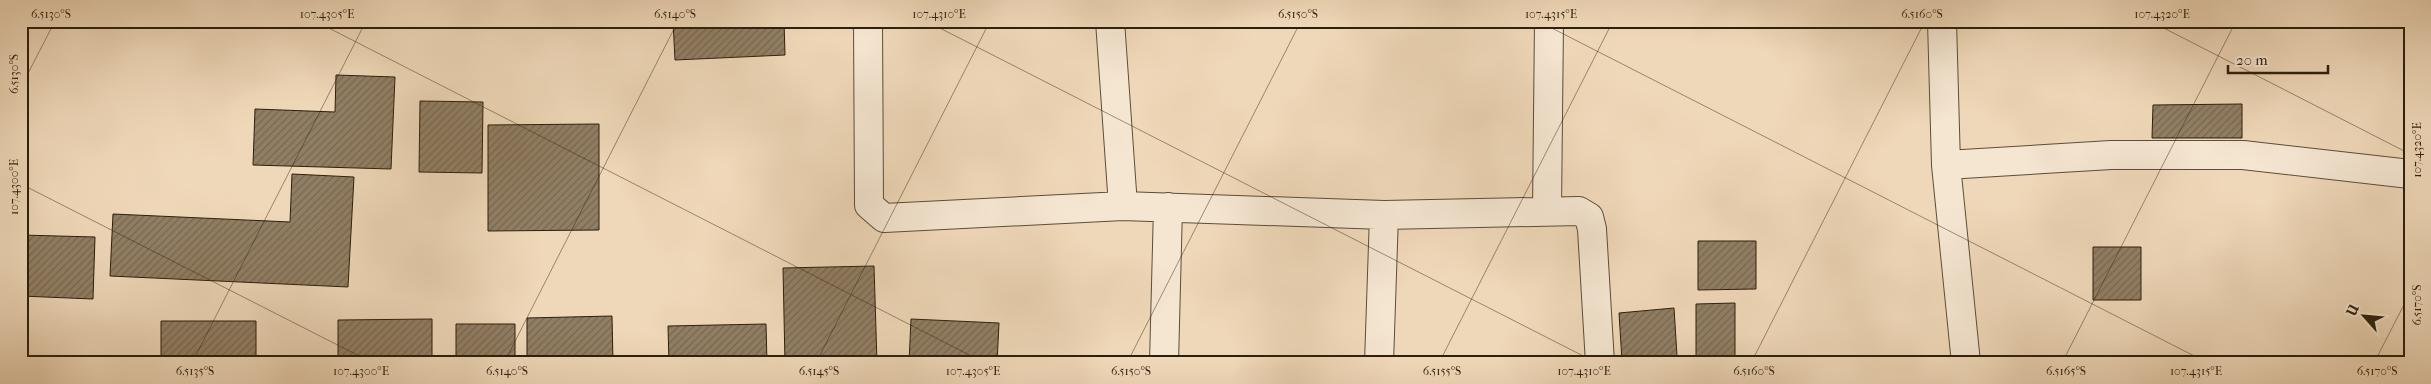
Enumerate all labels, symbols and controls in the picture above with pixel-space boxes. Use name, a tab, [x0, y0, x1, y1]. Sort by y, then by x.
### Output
text: 6.5130°S	[31, 7, 71, 21]
text: 107.4305°E	[300, 7, 354, 21]
text: 6.5140°S	[654, 7, 696, 21]
text: 107.4310°E	[912, 7, 966, 21]
text: 6.5150°S	[1278, 7, 1318, 21]
text: 107.4315°E	[1525, 7, 1577, 21]
text: 6.5160°S	[1901, 7, 1943, 21]
text: 107.4320°E	[2134, 7, 2190, 21]
scale bar	[2228, 42, 2328, 74]
text: 20 m	[2236, 51, 2268, 69]
text: 6.5130°S	[7, 54, 21, 94]
text: 107.4320°E	[2410, 122, 2424, 178]
text: 107.4300°E	[7, 159, 21, 215]
text: 6.5170°S	[2410, 285, 2424, 325]
north arrow	[2338, 292, 2388, 342]
text: U	[2342, 302, 2363, 320]
text: 6.5135°S	[176, 364, 214, 378]
text: 107.4300°E	[333, 364, 389, 378]
text: 6.5140°S	[486, 364, 528, 378]
text: 6.5145°S	[799, 364, 839, 378]
text: 107.4305°E	[946, 364, 1000, 378]
text: 6.5150°S	[1111, 364, 1151, 378]
text: 6.5155°S	[1423, 364, 1461, 378]
text: 107.4310°E	[1557, 364, 1611, 378]
text: 6.5160°S	[1733, 364, 1775, 378]
text: 6.5165°S	[2046, 364, 2086, 378]
text: 107.4315°E	[2170, 364, 2222, 378]
text: 6.5170°S	[2357, 364, 2397, 378]

